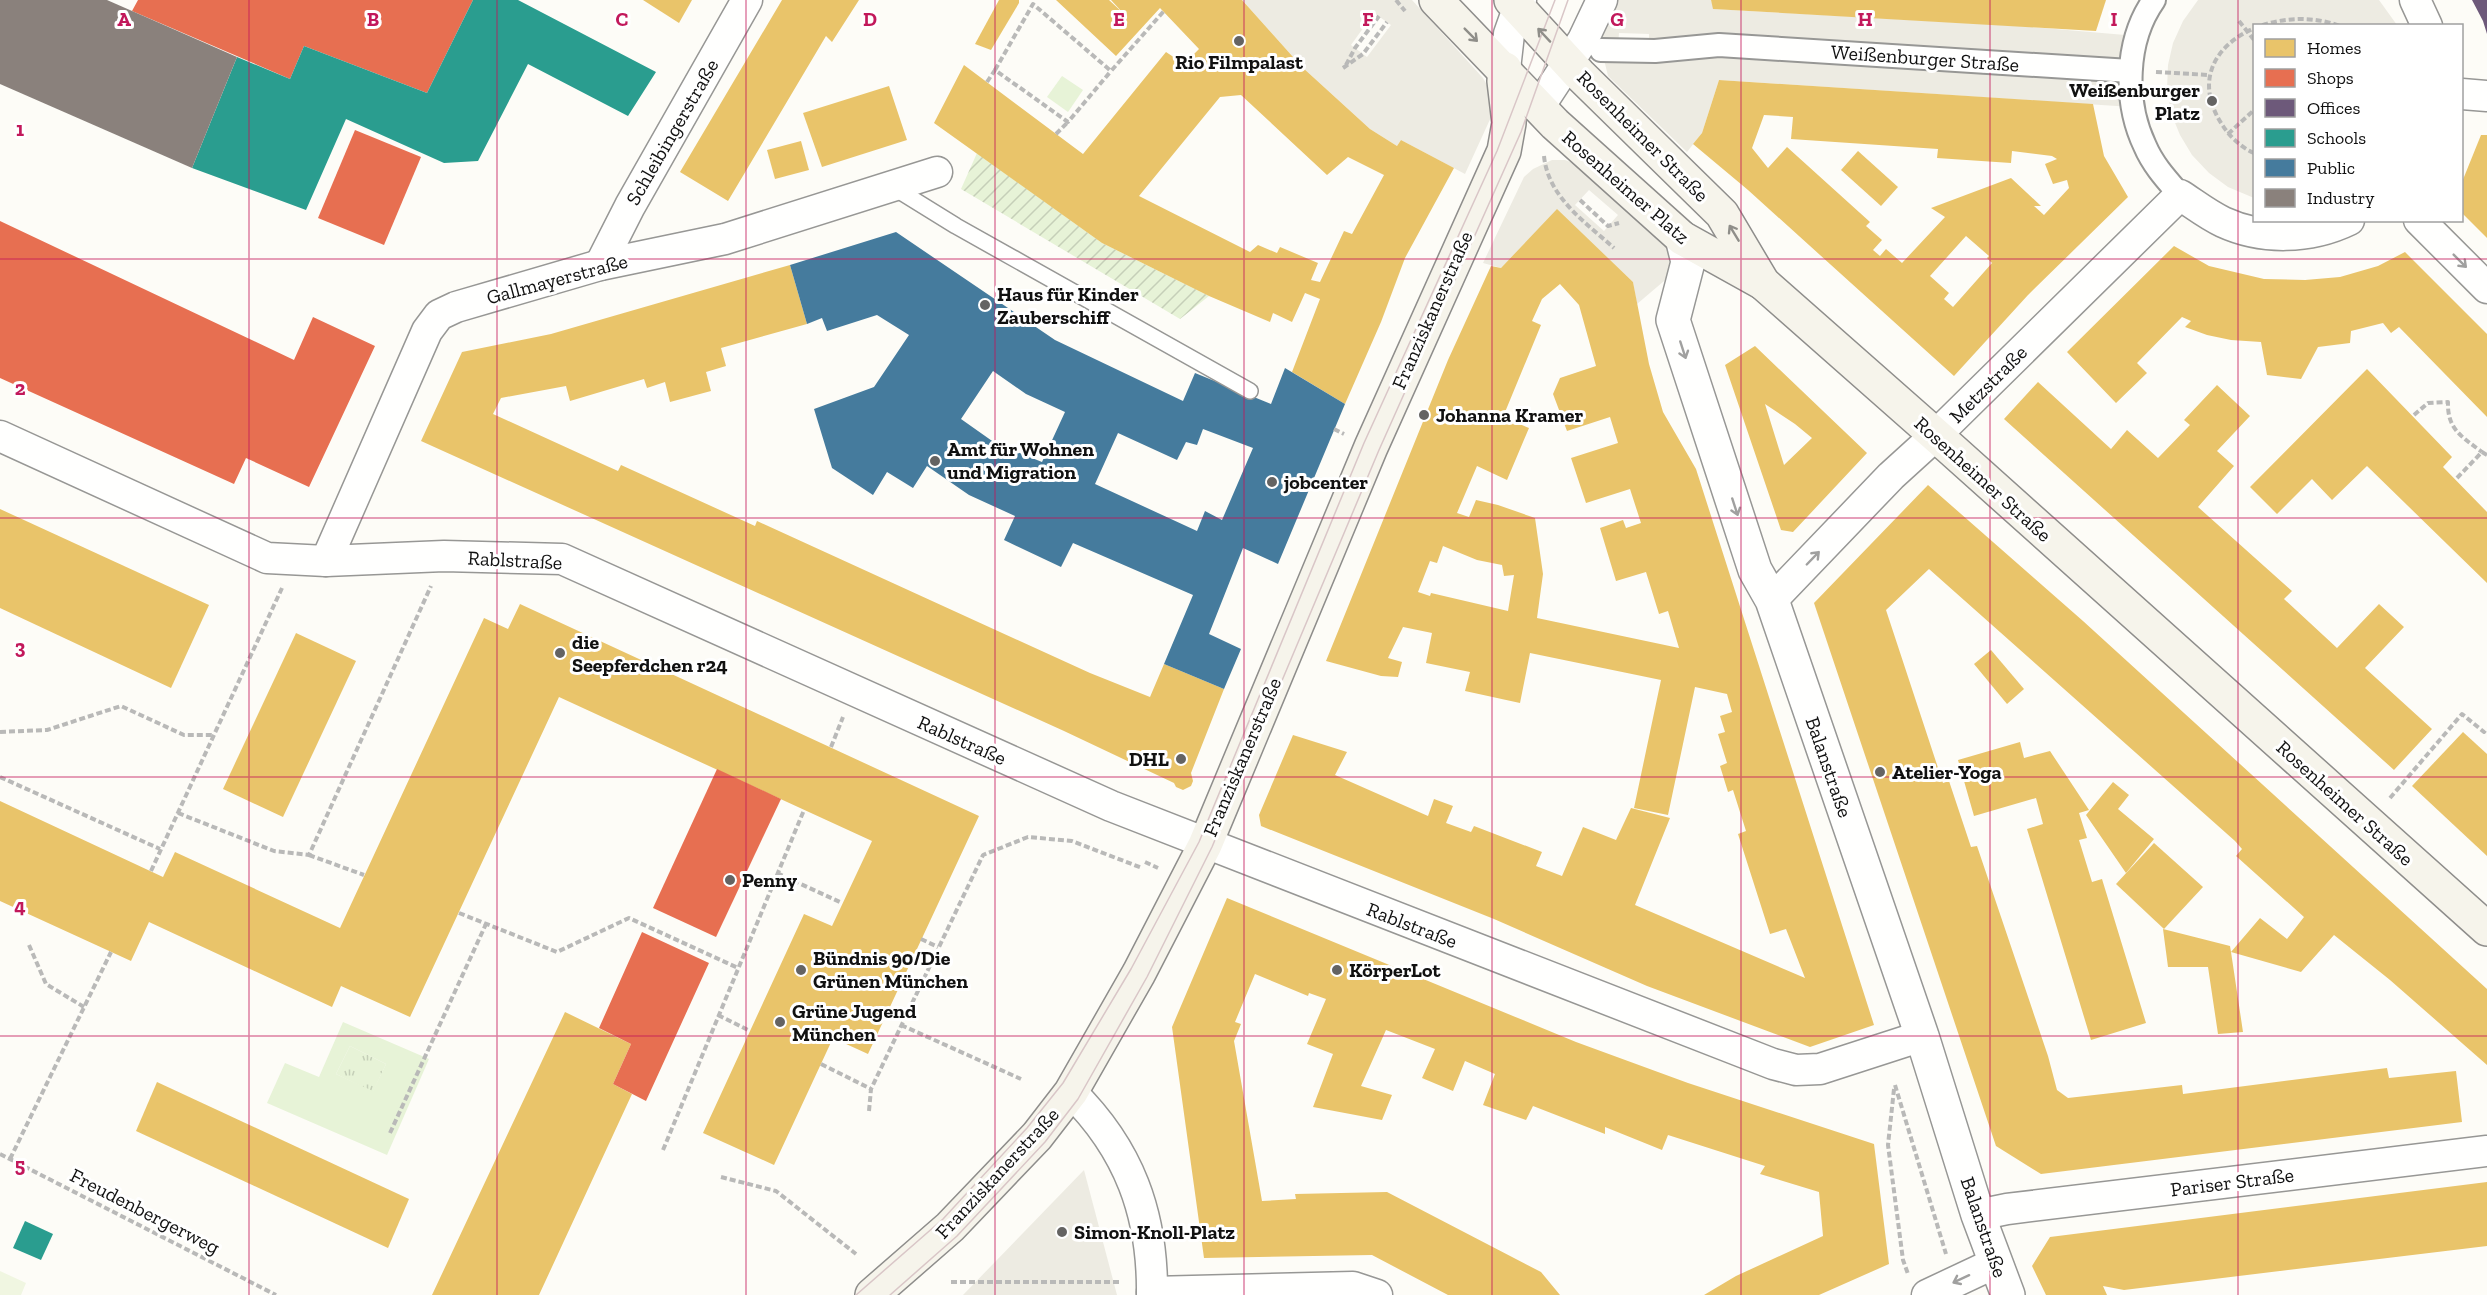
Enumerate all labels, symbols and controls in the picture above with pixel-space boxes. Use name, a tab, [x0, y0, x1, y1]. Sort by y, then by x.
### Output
text: A	[117, 7, 131, 31]
text: B	[367, 7, 379, 31]
text: C	[616, 7, 629, 31]
text: D	[863, 7, 877, 31]
text: E	[1113, 7, 1125, 31]
text: F	[1362, 7, 1374, 31]
text: G	[1610, 7, 1624, 31]
text: H	[1857, 7, 1873, 31]
text: I	[2110, 7, 2118, 31]
legend	[2253, 24, 2463, 222]
one-way arrow	[1463, 27, 1478, 42]
one-way arrow	[1537, 28, 1551, 43]
marker: Rio Filmpalast	[1232, 34, 1246, 48]
text: Homes	[2307, 37, 2361, 59]
street label: Weißenburger Straße	[1830, 39, 2020, 77]
place label: Rio Filmpalast	[1175, 50, 1304, 74]
street label: Schleibingerstraße	[620, 55, 724, 209]
street label: Rosenheimer Straße	[1572, 65, 1714, 207]
text: Shops	[2307, 67, 2354, 89]
place label: Weißenburger Platz	[2069, 78, 2200, 125]
marker: Weißenburger Platz	[2205, 94, 2219, 108]
text: Offices	[2307, 97, 2360, 119]
text: 1	[16, 117, 24, 141]
street label: Rosenheimer Platz	[1558, 125, 1694, 249]
text: Schools	[2307, 127, 2366, 149]
text: Public	[2307, 157, 2355, 179]
text: Industry	[2307, 187, 2375, 209]
one-way arrow	[1727, 225, 1739, 242]
street label: Franziskanerstraße	[1386, 227, 1478, 393]
street label: Gallmayerstraße	[484, 249, 630, 309]
one-way arrow	[2452, 254, 2467, 269]
place label: Haus für Kinder Zauberschiff	[997, 282, 1139, 329]
marker: Haus für Kinder Zauberschiff	[978, 298, 992, 312]
one-way arrow	[1678, 340, 1689, 359]
street label: Metzstraße	[1944, 340, 2032, 428]
text: 2	[15, 376, 26, 400]
place label: Johanna Kramer	[1436, 403, 1583, 427]
marker: Johanna Kramer	[1417, 408, 1431, 422]
street label: Rosenheimer Straße	[1910, 411, 2056, 547]
place label: Amt für Wohnen und Migration	[947, 437, 1094, 484]
marker: Amt für Wohnen und Migration	[928, 454, 942, 468]
place label: jobcenter	[1283, 470, 1368, 494]
marker: jobcenter	[1265, 475, 1279, 489]
one-way arrow	[1730, 497, 1741, 516]
street label: Rablstraße	[467, 546, 563, 574]
one-way arrow	[1805, 551, 1819, 566]
place label: die Seepferdchen r24	[572, 630, 728, 677]
text: 3	[15, 635, 26, 659]
marker: die Seepferdchen r24	[553, 646, 567, 660]
street label: Franziskanerstraße	[1198, 674, 1286, 840]
street label: Rablstraße	[914, 710, 1010, 770]
street label: Balanstraße	[1801, 714, 1857, 820]
street label: Rosenheimer Straße	[2272, 735, 2418, 871]
place label: DHL	[1129, 747, 1169, 771]
marker: DHL	[1174, 752, 1188, 766]
place label: Atelier-Yoga	[1892, 760, 2002, 784]
marker: Atelier-Yoga	[1873, 765, 1887, 779]
place label: Penny	[742, 868, 798, 892]
marker: Penny	[723, 873, 737, 887]
text: 4	[14, 894, 26, 918]
street label: Rablstraße	[1364, 897, 1460, 953]
place label: Bündnis 90/Die Grünen München	[813, 946, 968, 993]
place label: KörperLot	[1349, 958, 1441, 982]
marker: Bündnis 90/Die Grünen München	[794, 963, 808, 977]
marker: KörperLot	[1330, 963, 1344, 977]
place label: Grüne Jugend München	[792, 999, 917, 1046]
marker: Grüne Jugend München	[773, 1015, 787, 1029]
street label: Franziskanerstraße	[930, 1103, 1064, 1243]
text: 5	[15, 1153, 25, 1177]
street label: Freudenbergerweg	[66, 1163, 224, 1259]
street label: Pariser Straße	[2169, 1163, 2295, 1201]
street label: Balanstraße	[1956, 1174, 2012, 1280]
place label: Simon-Knoll-Platz	[1074, 1220, 1236, 1244]
marker: Simon-Knoll-Platz	[1055, 1225, 1069, 1239]
one-way arrow	[1952, 1274, 1970, 1286]

